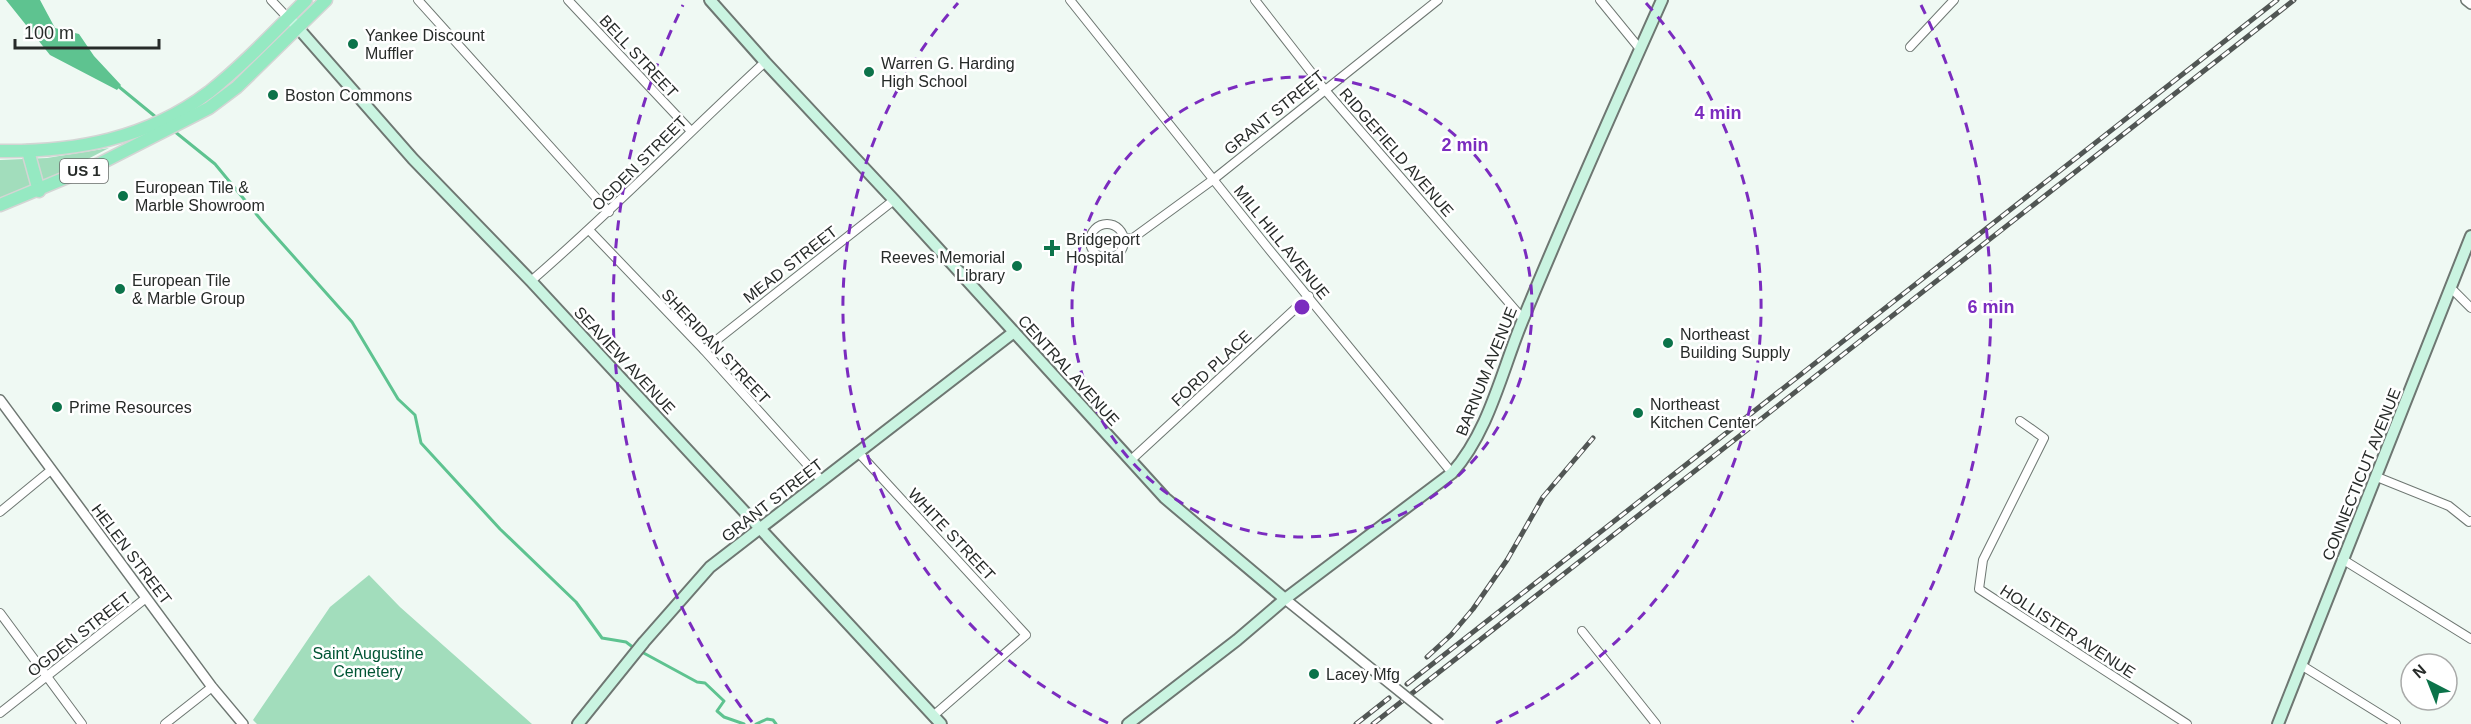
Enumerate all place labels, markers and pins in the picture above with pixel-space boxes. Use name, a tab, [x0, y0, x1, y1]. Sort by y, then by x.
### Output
place label: Yankee Discount Muffler	[365, 27, 485, 62]
marker: Yankee Discount Muffler	[346, 37, 360, 51]
place label: Warren G. Harding High School	[881, 55, 1015, 90]
marker: Warren G. Harding High School	[862, 65, 876, 79]
place label: Boston Commons	[285, 87, 412, 104]
marker: Boston Commons	[266, 88, 280, 102]
place label: European Tile & Marble Showroom	[135, 179, 265, 214]
marker: European Tile & Marble Showroom	[116, 189, 130, 203]
place label: Bridgeport Hospital	[1066, 231, 1140, 266]
marker: Bridgeport Hospital	[1043, 239, 1061, 257]
place label: Reeves Memorial Library	[881, 249, 1005, 284]
marker: Reeves Memorial Library	[1010, 259, 1024, 273]
place label: European Tile & Marble Group	[132, 272, 245, 307]
marker: European Tile & Marble Group	[113, 282, 127, 296]
centre of rings	[1292, 297, 1312, 317]
place label: Northeast Building Supply	[1680, 326, 1790, 361]
marker: Northeast Building Supply	[1661, 336, 1675, 350]
place label: Northeast Kitchen Center	[1650, 396, 1757, 431]
place label: Prime Resources	[69, 399, 192, 416]
marker: Prime Resources	[50, 400, 64, 414]
marker: Northeast Kitchen Center	[1631, 406, 1645, 420]
place label: Lacey Mfg	[1326, 666, 1400, 683]
marker: Lacey Mfg	[1307, 667, 1321, 681]

